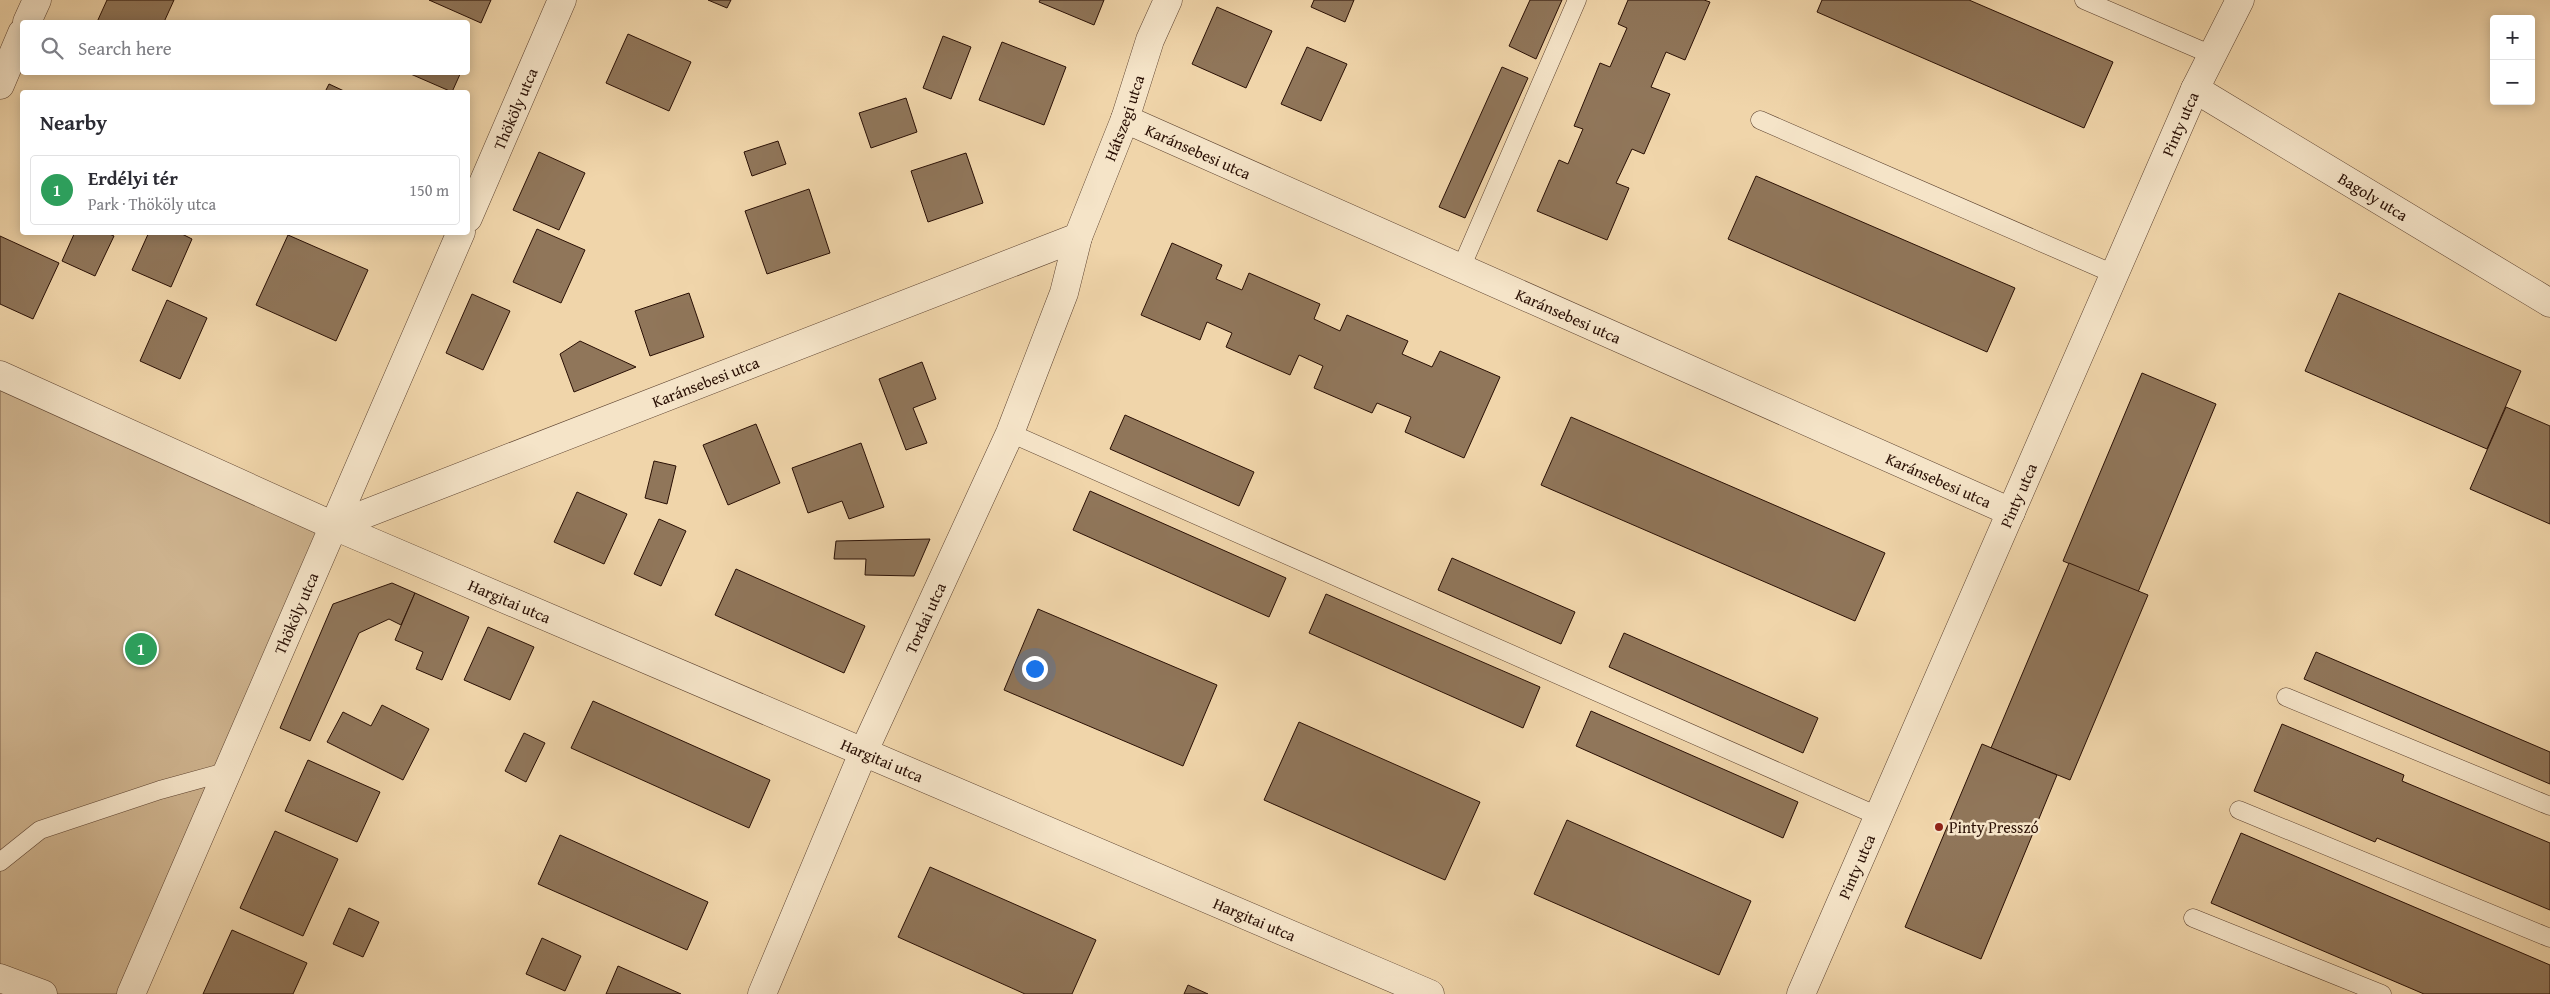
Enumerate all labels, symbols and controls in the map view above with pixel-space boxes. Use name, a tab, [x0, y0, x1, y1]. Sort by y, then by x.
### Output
map controls	[2490, 15, 2535, 105]
button: +	[2490, 15, 2535, 60]
search box	[20, 20, 470, 75]
icon: search	[38, 34, 66, 62]
text: Search here	[78, 34, 172, 62]
button: −	[2490, 60, 2535, 105]
street label: Thököly utca	[487, 63, 544, 154]
street label: Hátszegi utca	[1098, 71, 1150, 164]
street label: Pinty utca	[2155, 87, 2205, 160]
text: Nearby	[40, 107, 107, 138]
street label: Karánsebesi utca	[1142, 118, 1255, 186]
text: Erdélyi tér	[88, 164, 178, 192]
street label: Bagoly utca	[2334, 166, 2413, 227]
text: 1	[53, 178, 61, 202]
text: 150 m	[409, 178, 449, 202]
text: Park · Thököly utca	[88, 192, 216, 216]
street label: Karánsebesi utca	[1512, 282, 1625, 350]
street label: Karánsebesi utca	[648, 350, 763, 413]
street label: Karánsebesi utca	[1882, 446, 1996, 514]
street label: Pinty utca	[1994, 459, 2043, 531]
street label: Thököly utca	[268, 568, 324, 658]
street label: Hargitai utca	[465, 573, 555, 629]
street label: Tordai utca	[898, 578, 952, 657]
pin: 1	[125, 630, 157, 668]
your location	[1022, 656, 1048, 682]
street label: Hargitai utca	[837, 732, 927, 788]
place label: Pinty Presszó	[1949, 815, 2039, 839]
marker: Pinty Presszó	[1933, 821, 1945, 833]
street label: Pinty utca	[1832, 830, 1881, 903]
street label: Hargitai utca	[1210, 891, 1300, 947]

